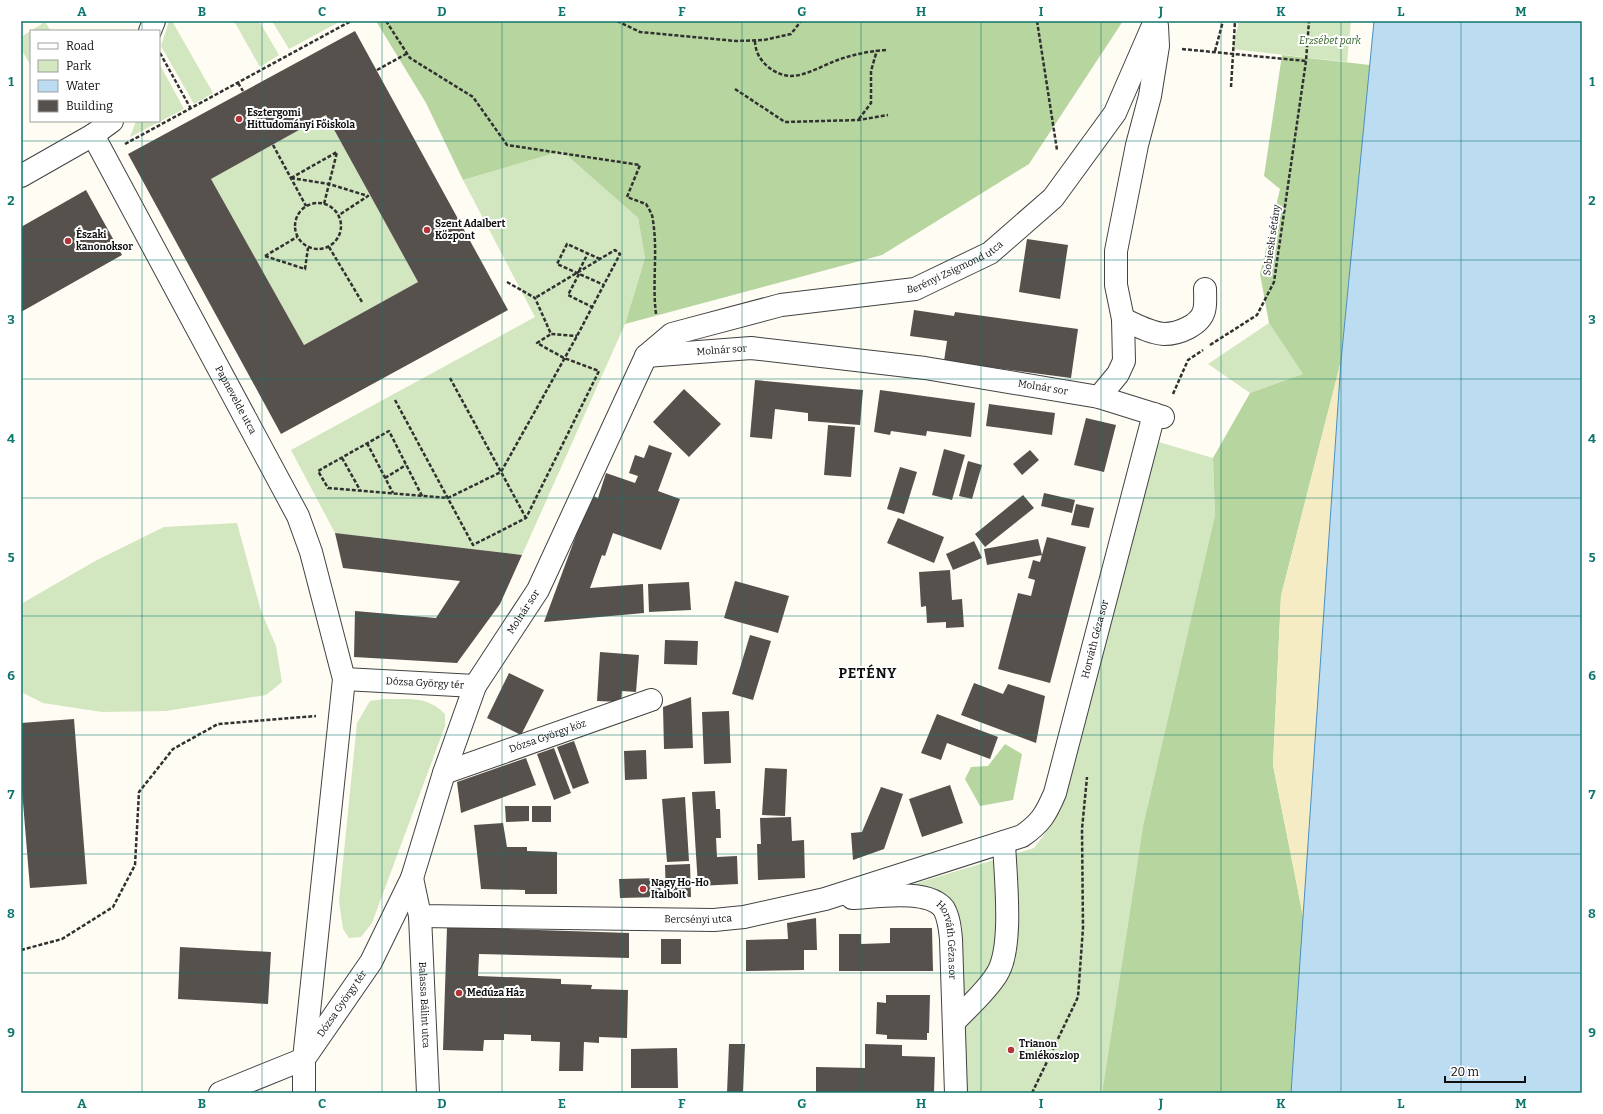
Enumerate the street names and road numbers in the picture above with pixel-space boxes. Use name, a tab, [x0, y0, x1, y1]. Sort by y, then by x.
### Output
street label: Sobieski sétány	[1261, 203, 1283, 276]
street label: Berényi Zsigmond utca	[906, 238, 1006, 296]
street label: Molnár sor	[696, 342, 748, 358]
street label: Papnevelde utca	[212, 364, 259, 437]
street label: Molnár sor	[1017, 378, 1069, 398]
street label: Molnár sor	[505, 587, 543, 636]
street label: Horváth Géza sor	[1079, 598, 1111, 680]
street label: Dózsa György tér	[385, 675, 465, 691]
street label: Dózsa György köz	[508, 717, 588, 756]
street label: Horváth Géza sor	[934, 898, 958, 980]
street label: Bercsényi utca	[664, 912, 733, 926]
street label: Balassa Bálint utca	[416, 961, 432, 1049]
street label: Dózsa György tér	[315, 968, 370, 1040]

